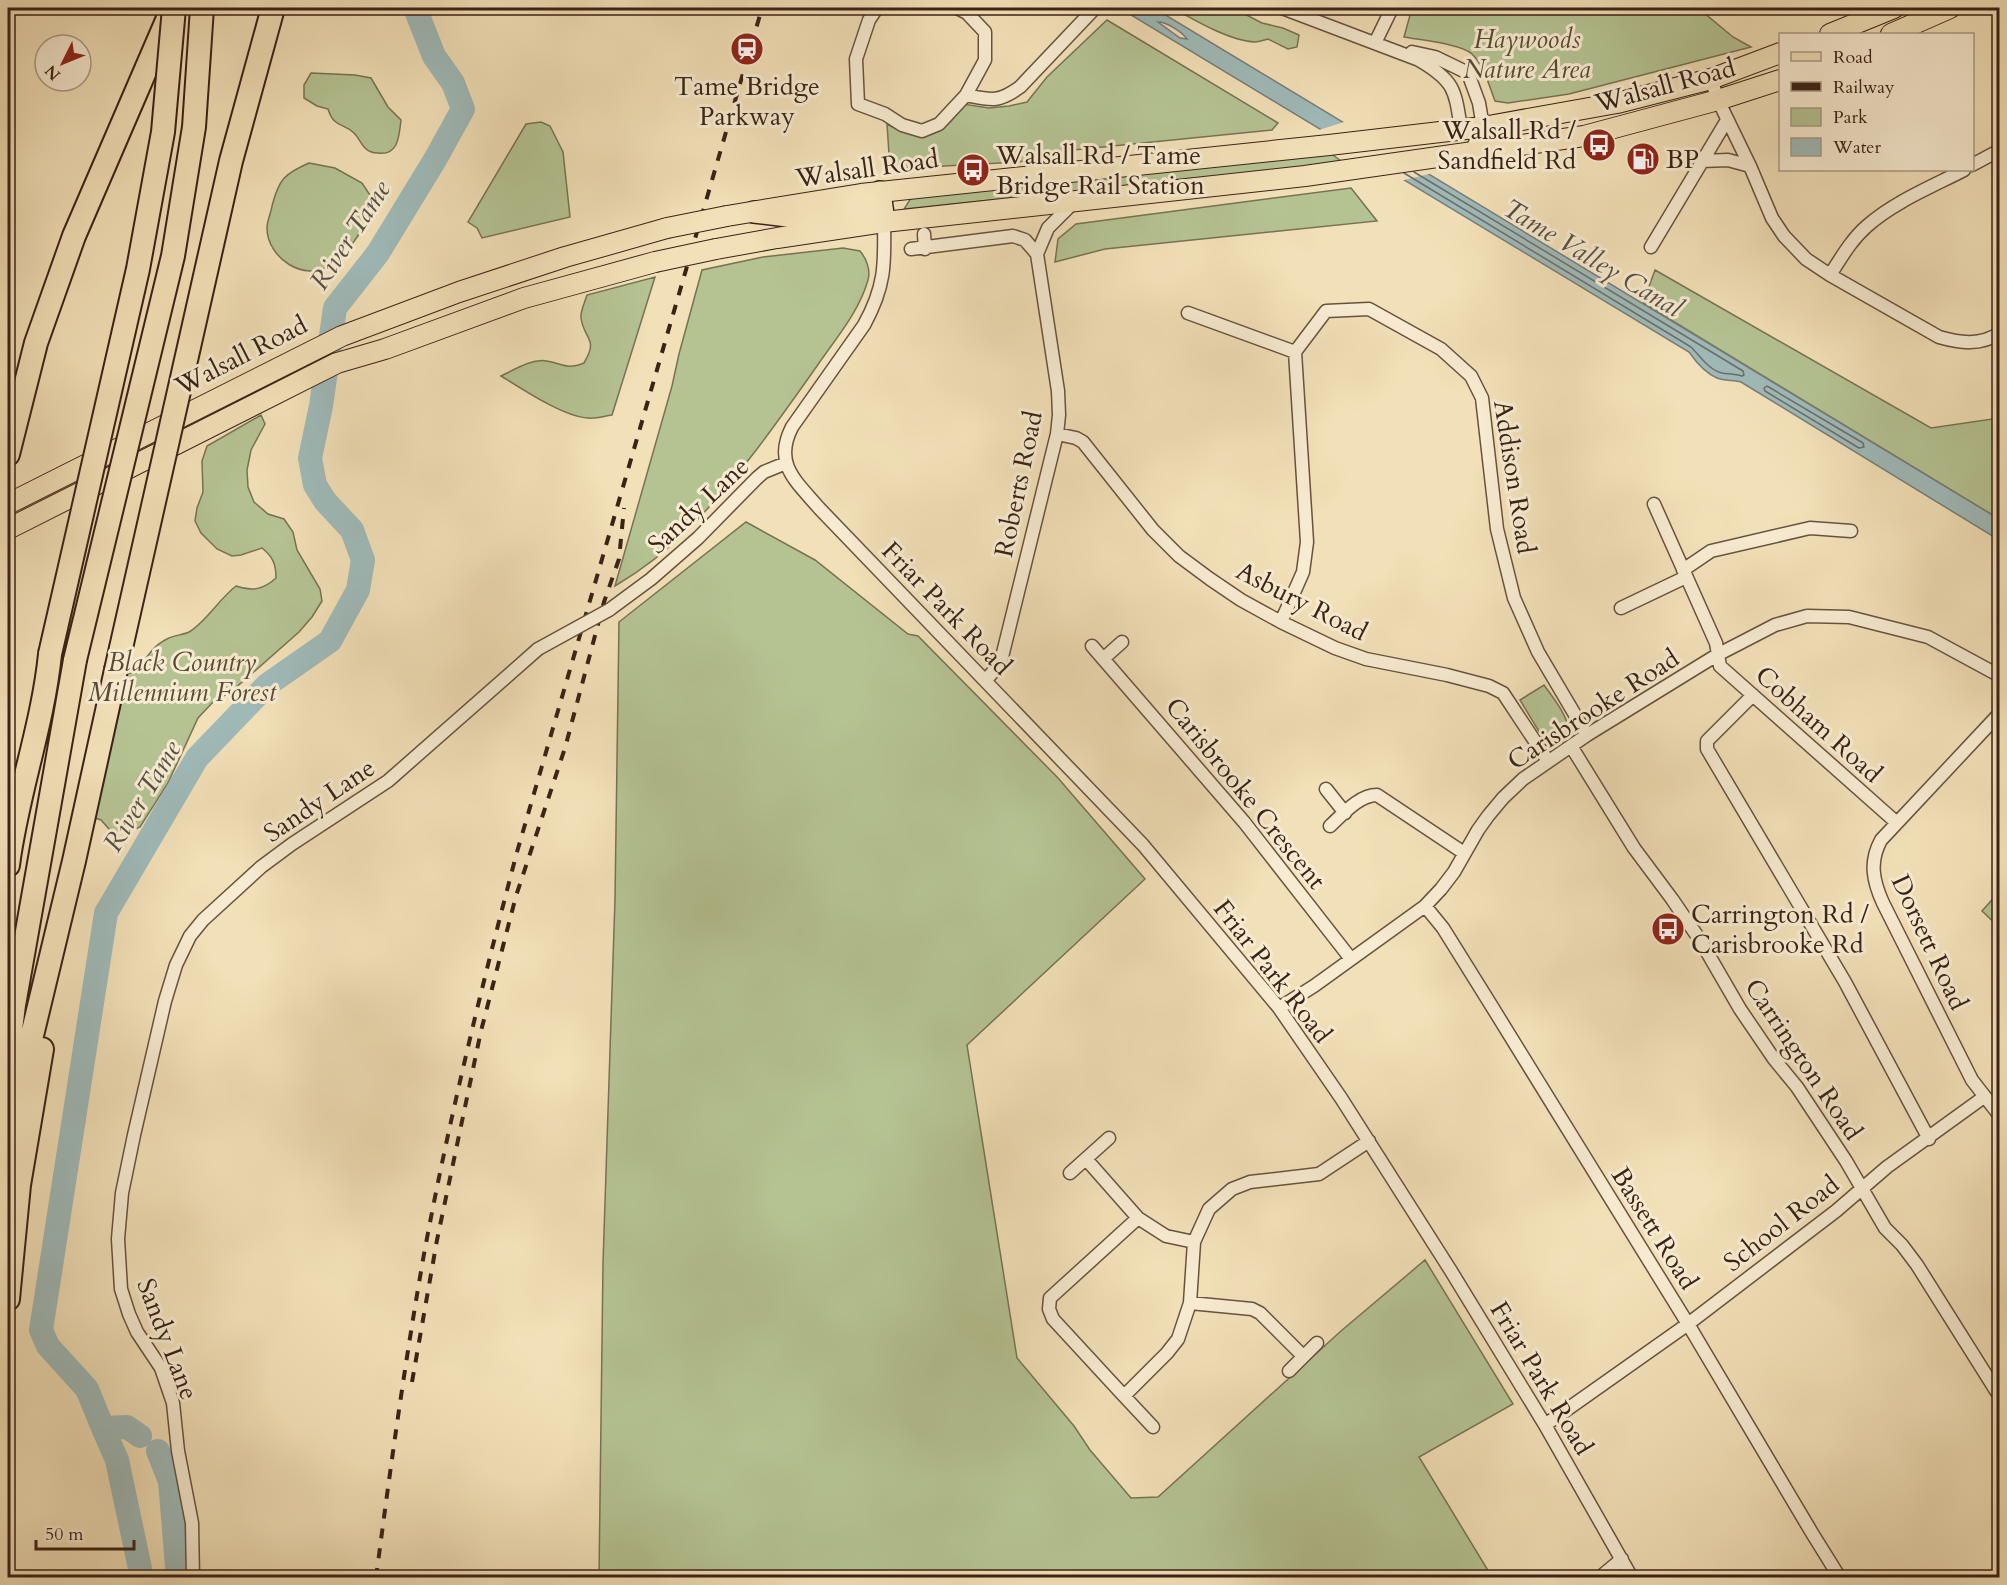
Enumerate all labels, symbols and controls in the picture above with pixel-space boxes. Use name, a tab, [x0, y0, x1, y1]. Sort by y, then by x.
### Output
park label: Haywoods Nature Area	[1463, 22, 1591, 87]
station icon: Tame Bridge Parkway	[729, 31, 765, 67]
north arrow	[33, 33, 93, 93]
legend	[1779, 33, 1974, 171]
text: Road	[1833, 45, 1873, 70]
street label: Walsall Road	[1590, 50, 1739, 121]
text: N	[40, 60, 66, 85]
place label: Tame Bridge Parkway	[674, 69, 820, 134]
text: Railway	[1833, 75, 1895, 100]
text: Park	[1833, 105, 1868, 130]
place label: Walsall Rd / Sandfield Rd	[1437, 113, 1577, 178]
bus stop icon: Walsall Rd / Sandfield Rd	[1581, 127, 1617, 163]
text: Water	[1832, 135, 1882, 160]
place label: Walsall Rd / Tame Bridge Rail Station	[995, 138, 1205, 203]
street label: Walsall Road	[792, 141, 941, 196]
fuel station icon: BP	[1625, 141, 1661, 177]
place label: BP	[1666, 142, 1699, 177]
bus stop icon: Walsall Rd / Tame Bridge Rail Station	[955, 152, 991, 188]
water label: River Tame	[301, 173, 400, 297]
water label: Tame Valley Canal	[1496, 190, 1690, 327]
street label: Walsall Road	[168, 307, 313, 404]
street label: Addison Road	[1485, 398, 1544, 557]
street label: Roberts Road	[986, 408, 1051, 560]
street label: Sandy Lane	[640, 449, 757, 562]
street label: Friar Park Road	[874, 534, 1020, 683]
street label: Asbury Road	[1230, 553, 1373, 650]
street label: Carisbrooke Road	[1501, 641, 1686, 778]
park label: Black Country Millennium Forest	[88, 645, 277, 710]
street label: Cobham Road	[1748, 658, 1890, 791]
street label: Carisbrooke Crescent	[1157, 690, 1334, 897]
water label: River Tame	[95, 733, 190, 859]
street label: Sandy Lane	[257, 750, 382, 850]
street label: Dorsett Road	[1883, 869, 1976, 1016]
street label: Friar Park Road	[1205, 892, 1340, 1051]
place label: Carrington Rd / Carisbrooke Rd	[1691, 897, 1870, 962]
bus stop icon: Carrington Rd / Carisbrooke Rd	[1650, 911, 1686, 947]
street label: Carrington Road	[1737, 972, 1871, 1147]
street label: Bassett Road	[1603, 1160, 1706, 1296]
street label: School Road	[1716, 1167, 1847, 1280]
street label: Sandy Lane	[128, 1274, 207, 1405]
street label: Friar Park Road	[1482, 1295, 1601, 1462]
scale bar	[36, 1513, 134, 1551]
text: 50 m	[45, 1522, 84, 1547]

